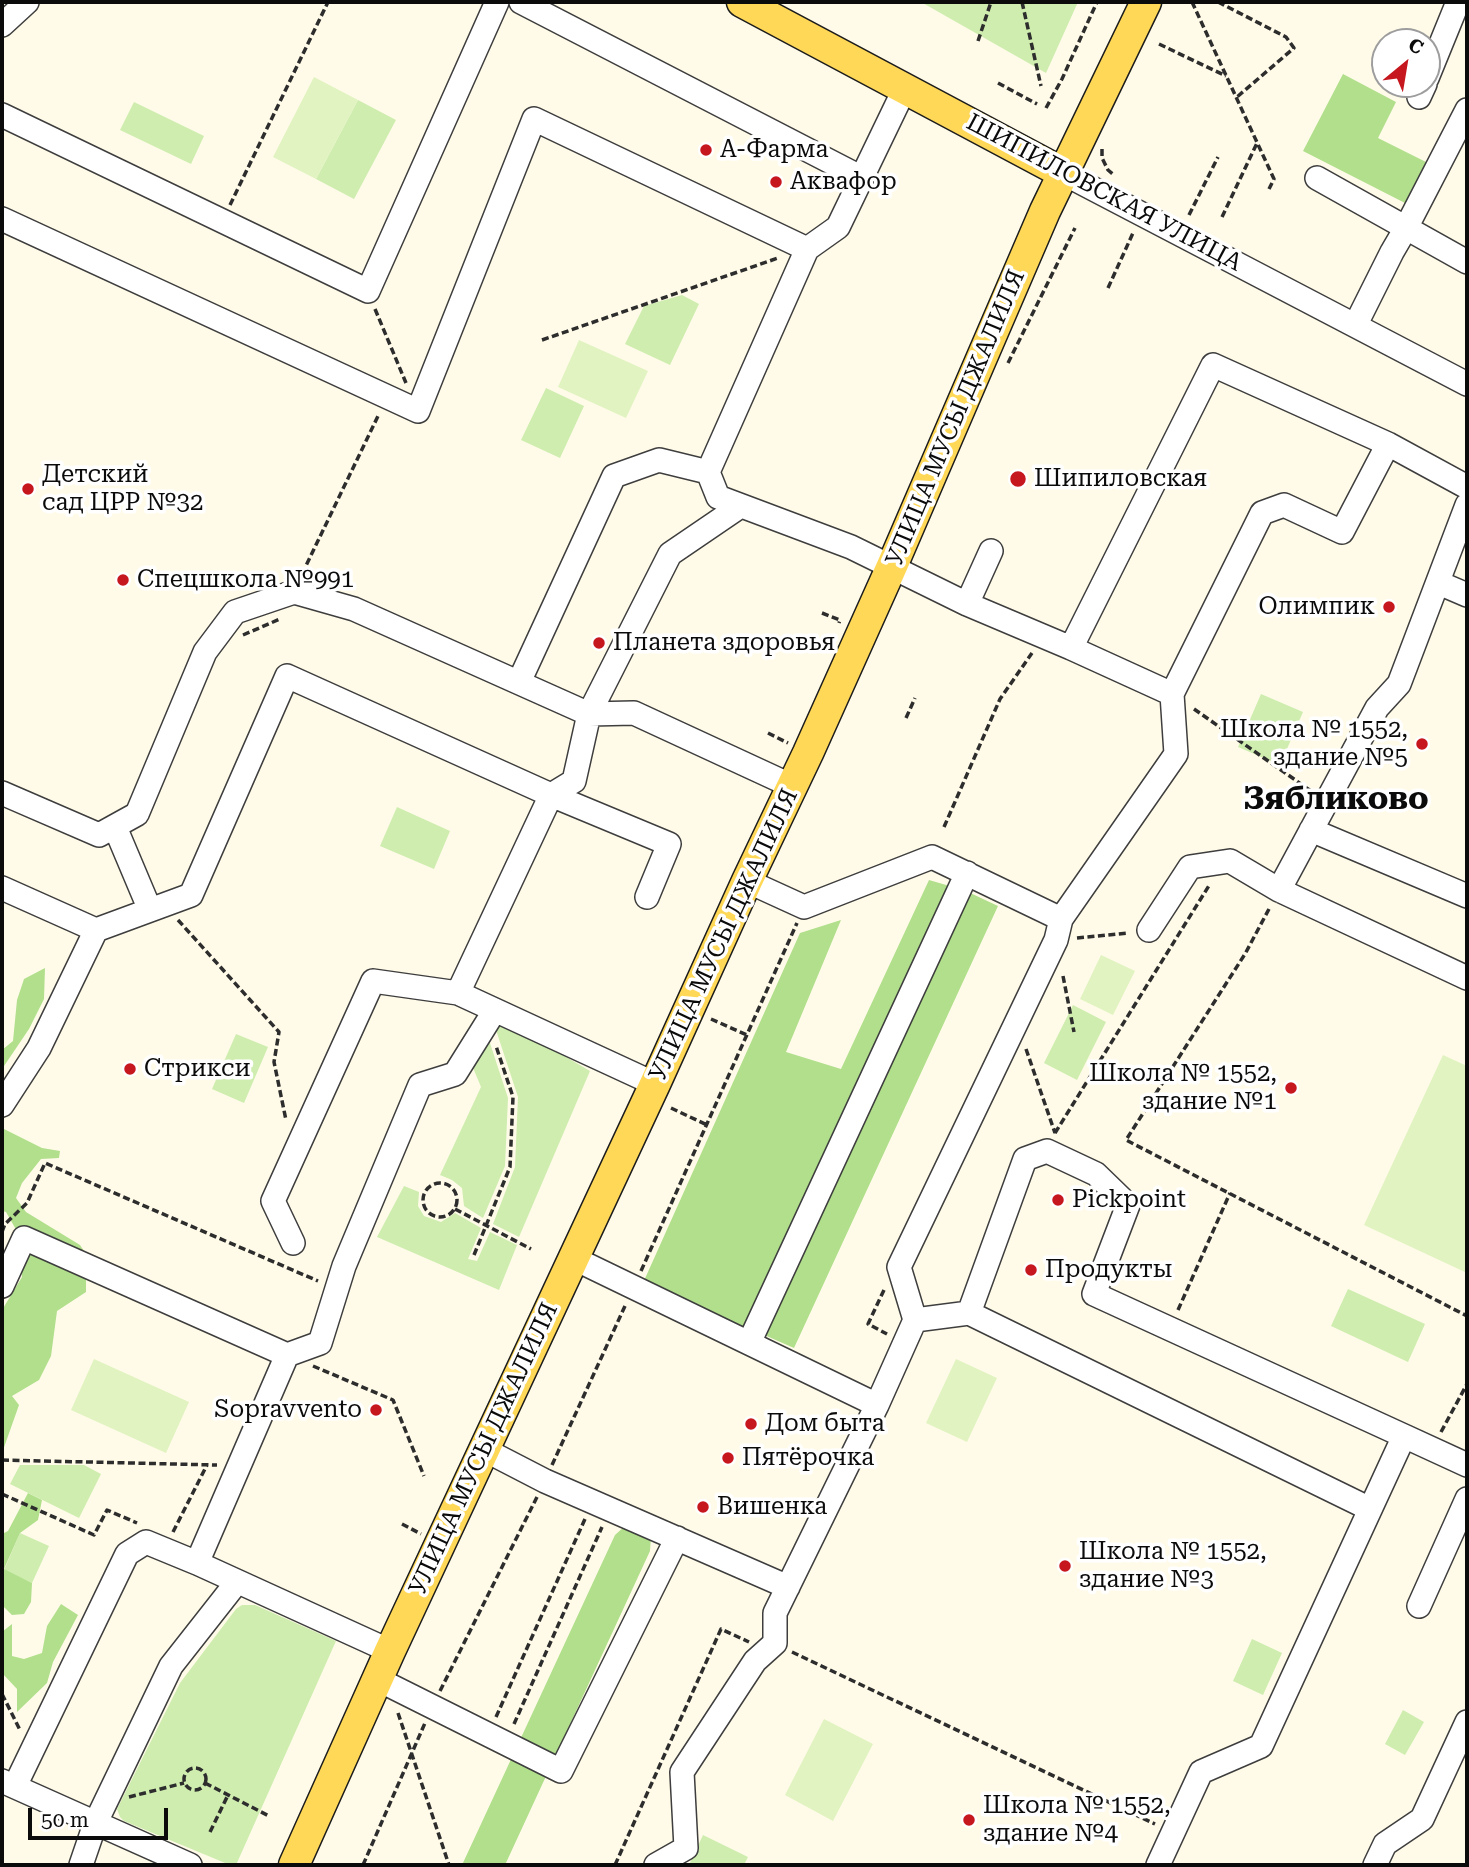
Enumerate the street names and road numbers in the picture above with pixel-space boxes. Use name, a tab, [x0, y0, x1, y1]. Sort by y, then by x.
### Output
street label: ШИПИЛОВСКАЯ УЛИЦА	[961, 108, 1247, 278]
street label: УЛИЦА МУСЫ ДЖАЛИЛЯ	[880, 265, 1032, 571]
street label: УЛИЦА МУСЫ ДЖАЛИЛЯ	[644, 784, 804, 1086]
street label: УЛИЦА МУСЫ ДЖАЛИЛЯ	[404, 1298, 564, 1600]

